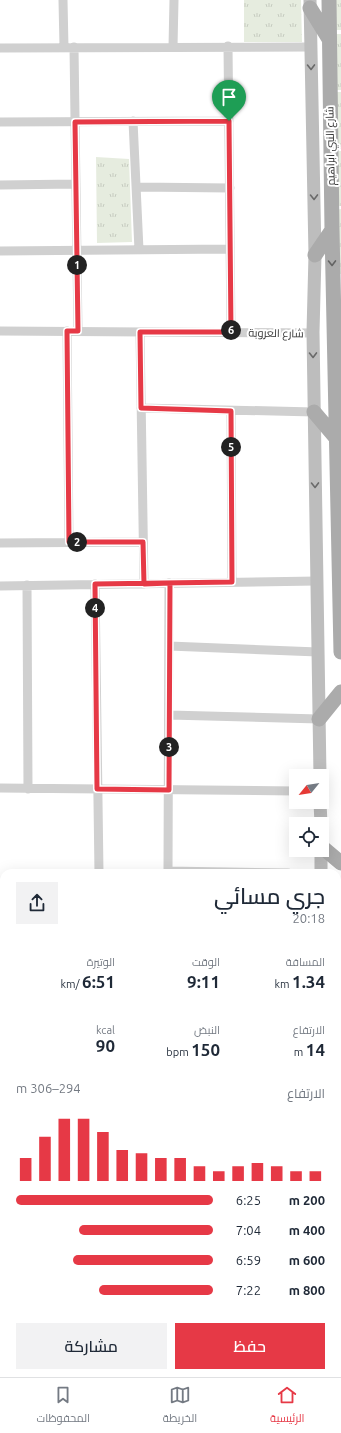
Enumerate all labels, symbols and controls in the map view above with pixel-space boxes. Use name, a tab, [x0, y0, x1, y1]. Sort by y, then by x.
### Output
one-way arrow	[307, 64, 315, 70]
pin	[212, 80, 246, 121]
icon: arrive	[218, 86, 240, 108]
street label: شارع النبي ابراهيم	[323, 106, 340, 186]
one-way arrow	[310, 194, 318, 200]
pin: 1	[67, 255, 87, 275]
text: 1	[74, 259, 80, 271]
one-way arrow	[328, 260, 336, 266]
pin: 6	[221, 320, 241, 340]
text: 6	[228, 324, 234, 336]
street label: شارع العروبة	[248, 327, 304, 341]
one-way arrow	[309, 352, 317, 358]
pin: 5	[221, 437, 241, 457]
text: 5	[228, 441, 234, 453]
one-way arrow	[311, 482, 319, 488]
pin: 2	[67, 532, 87, 552]
text: 2	[74, 536, 80, 548]
pin: 4	[85, 598, 105, 618]
text: 4	[92, 602, 98, 614]
pin: 3	[159, 737, 179, 757]
text: 3	[166, 741, 172, 753]
north arrow	[289, 769, 329, 809]
map controls	[289, 769, 329, 857]
button: locate	[289, 817, 329, 857]
button: share	[16, 882, 58, 924]
text: جري مسائي	[214, 883, 325, 908]
text: 20:18	[292, 911, 325, 925]
text: الوتيرة	[87, 956, 115, 968]
text: الوقت	[192, 956, 220, 968]
text: المسافة	[286, 956, 325, 968]
text: 6:51	[82, 972, 115, 991]
text: 9:11	[187, 972, 220, 991]
text: 1.34	[292, 972, 325, 991]
text: /km	[60, 978, 82, 990]
text: km	[274, 978, 292, 990]
text: kcal	[96, 1024, 115, 1036]
text: النبض	[194, 1024, 220, 1036]
text: الارتفاع	[293, 1024, 325, 1036]
text: 90	[96, 1036, 115, 1055]
text: 150	[191, 1040, 220, 1059]
text: 14	[306, 1040, 325, 1059]
text: bpm	[166, 1046, 191, 1058]
text: m	[294, 1046, 306, 1058]
text: 294–306 m	[16, 1081, 81, 1095]
text: الارتفاع	[287, 1086, 325, 1100]
text: 6:25	[236, 1193, 261, 1207]
text: 200 m	[289, 1193, 325, 1207]
text: 7:04	[236, 1223, 261, 1237]
text: 400 m	[289, 1223, 325, 1237]
text: 6:59	[236, 1253, 261, 1267]
text: 600 m	[289, 1253, 325, 1267]
text: 7:22	[236, 1283, 261, 1297]
text: 800 m	[289, 1283, 325, 1297]
button: مشاركة	[16, 1323, 167, 1369]
button: حفظ	[175, 1323, 325, 1369]
tab: المحفوظات	[36, 1384, 90, 1428]
tab: الخريطة	[163, 1384, 197, 1428]
tab: الرئيسية	[270, 1384, 305, 1428]

